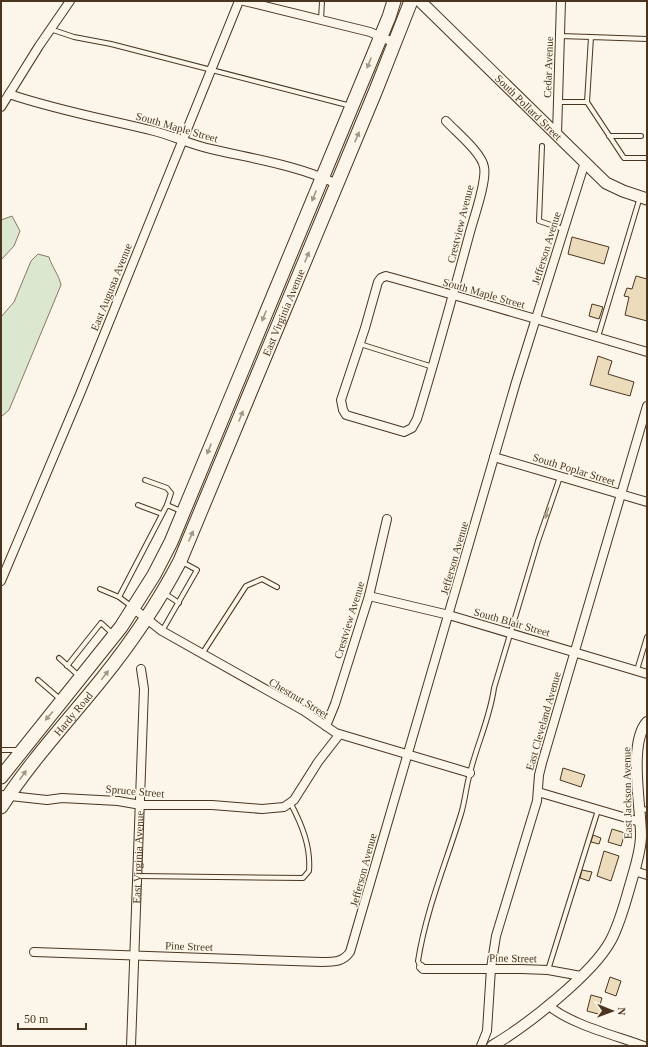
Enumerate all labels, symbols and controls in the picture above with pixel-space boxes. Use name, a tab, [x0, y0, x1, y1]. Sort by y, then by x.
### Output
street label: Cedar Avenue	[541, 36, 555, 98]
one-way arrow	[366, 58, 372, 69]
street label: South Pollard Street	[493, 72, 565, 143]
street label: South Maple Street	[135, 110, 219, 144]
one-way arrow	[354, 130, 360, 142]
street label: Crestview Avenue	[444, 184, 476, 264]
one-way arrow	[311, 191, 317, 202]
street label: Jefferson Avenue	[529, 210, 563, 286]
street label: East Augusta Avenue	[88, 241, 134, 332]
one-way arrow	[304, 250, 310, 262]
street label: East Virginia Avenue	[260, 267, 307, 358]
street label: South Maple Street	[442, 276, 526, 310]
one-way arrow	[261, 311, 267, 323]
one-way arrow	[239, 409, 245, 421]
one-way arrow	[206, 444, 212, 456]
street label: South Poplar Street	[531, 451, 617, 487]
one-way arrow	[544, 508, 550, 520]
street label: Jefferson Avenue	[438, 520, 470, 596]
one-way arrow	[188, 530, 195, 542]
street label: Crestview Avenue	[332, 580, 366, 660]
street label: South Blair Street	[472, 605, 552, 639]
one-way arrow	[101, 669, 110, 680]
street label: East Cleveland Avenue	[523, 670, 563, 772]
street label: Chestnut Street	[267, 675, 331, 721]
street label: Hardy Road	[51, 689, 95, 738]
one-way arrow	[45, 711, 54, 720]
street label: East Jackson Avenue	[620, 747, 634, 839]
one-way arrow	[19, 770, 27, 780]
street label: Spruce Street	[105, 782, 165, 800]
street label: East Virginia Avenue	[130, 810, 146, 904]
street label: Jefferson Avenue	[347, 832, 379, 908]
street label: Pine Street	[165, 939, 213, 953]
street label: Pine Street	[489, 952, 537, 964]
north arrow	[592, 991, 632, 1031]
scale bar	[18, 1005, 86, 1031]
text: N	[616, 1007, 628, 1015]
text: 50 m	[24, 1012, 49, 1026]

